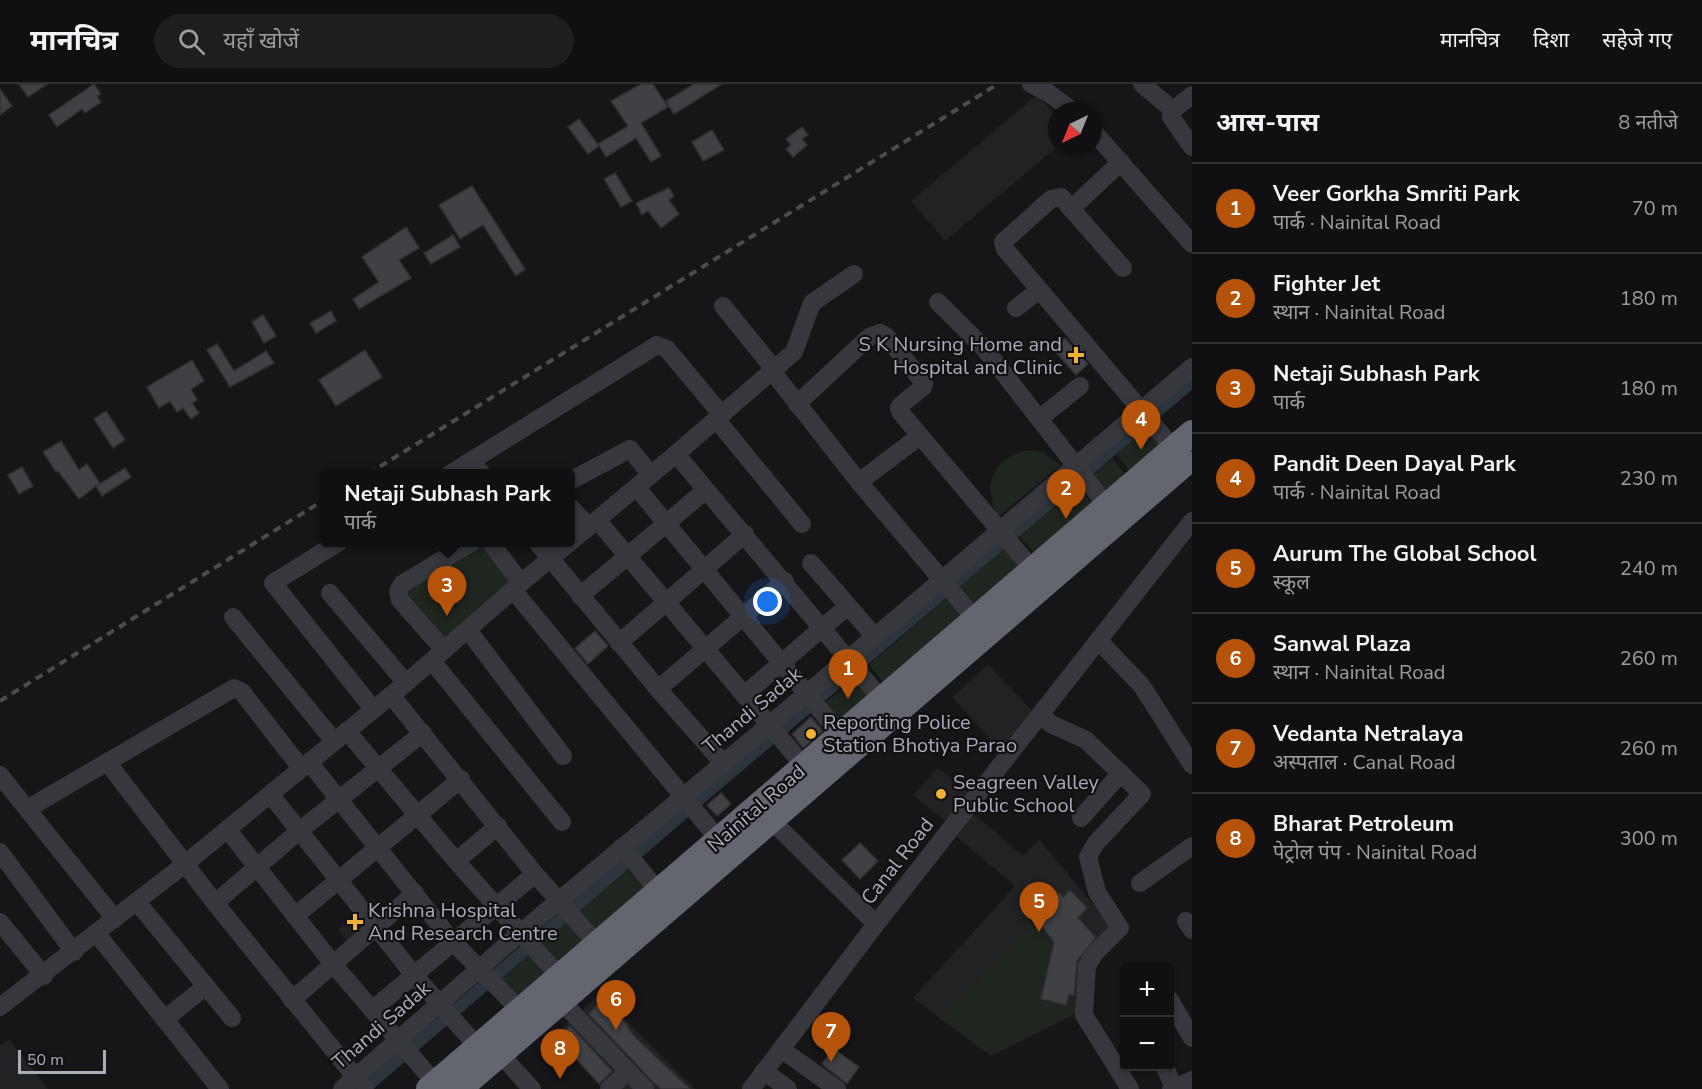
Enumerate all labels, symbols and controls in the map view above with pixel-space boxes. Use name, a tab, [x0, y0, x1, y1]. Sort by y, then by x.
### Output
search box	[154, 14, 574, 68]
text: मानचित्र	[30, 22, 118, 60]
icon: search	[175, 25, 208, 58]
text: यहाँ खोजें	[223, 26, 299, 56]
text: मानचित्र	[1440, 26, 1500, 54]
text: दिशा	[1533, 26, 1569, 54]
text: सहेजे गए	[1602, 26, 1672, 54]
north arrow	[1048, 102, 1102, 156]
text: आस-पास	[1216, 105, 1319, 140]
text: 8 नतीजे	[1618, 109, 1678, 136]
text: Veer Gorkha Smriti Park	[1273, 179, 1520, 209]
text: 1	[1230, 195, 1242, 222]
text: 70 m	[1632, 195, 1678, 222]
text: पार्क · Nainital Road	[1273, 209, 1441, 236]
text: Fighter Jet	[1273, 269, 1380, 299]
text: 2	[1230, 285, 1242, 312]
text: 180 m	[1620, 285, 1678, 312]
text: स्थान · Nainital Road	[1273, 299, 1446, 326]
place label: S K Nursing Home and Hospital and Clinic	[859, 331, 1062, 381]
marker: S K Nursing Home and Hospital and Clinic	[1067, 346, 1085, 364]
text: Netaji Subhash Park	[1273, 359, 1480, 389]
text: 3	[1230, 375, 1242, 402]
text: 180 m	[1620, 375, 1678, 402]
text: पार्क	[1273, 389, 1305, 416]
pin: 4	[1122, 400, 1160, 450]
text: Pandit Deen Dayal Park	[1273, 449, 1516, 479]
text: 4	[1230, 465, 1242, 492]
text: 230 m	[1620, 465, 1678, 492]
popup	[320, 469, 575, 547]
pin: 2	[1046, 470, 1086, 519]
text: Netaji Subhash Park	[344, 479, 551, 509]
text: पार्क · Nainital Road	[1273, 479, 1441, 506]
text: पार्क	[344, 509, 376, 536]
text: Aurum The Global School	[1273, 539, 1537, 569]
text: 5	[1230, 555, 1242, 582]
text: 240 m	[1620, 555, 1678, 582]
pin: 3	[428, 566, 466, 616]
text: स्कूल	[1273, 569, 1310, 596]
your location	[753, 587, 782, 616]
text: Sanwal Plaza	[1273, 629, 1411, 659]
text: 6	[1230, 645, 1242, 672]
text: 260 m	[1620, 645, 1678, 672]
pin: 1	[828, 650, 868, 699]
text: स्थान · Nainital Road	[1273, 659, 1446, 686]
street label: Thandi Sadak	[697, 660, 808, 760]
place label: Reporting Police Station Bhotiya Parao	[823, 709, 1017, 759]
text: Vedanta Netralaya	[1273, 719, 1463, 749]
marker: Reporting Police Station Bhotiya Parao	[804, 727, 818, 741]
text: 7	[1230, 735, 1242, 762]
text: 260 m	[1620, 735, 1678, 762]
text: अस्पताल · Canal Road	[1273, 749, 1456, 776]
street label: Nainital Road	[702, 758, 811, 858]
place label: Seagreen Valley Public School	[953, 769, 1100, 819]
marker: Seagreen Valley Public School	[934, 787, 948, 801]
text: Bharat Petroleum	[1273, 809, 1454, 839]
street label: Canal Road	[855, 812, 940, 910]
text: 8	[1230, 825, 1242, 852]
text: 300 m	[1620, 825, 1678, 852]
text: पेट्रोल पंप · Nainital Road	[1273, 839, 1477, 866]
pin: 5	[1020, 882, 1058, 932]
place label: Krishna Hospital And Research Centre	[368, 897, 558, 947]
marker: Krishna Hospital And Research Centre	[346, 913, 364, 931]
map controls	[1120, 963, 1174, 1071]
button: +	[1120, 963, 1174, 1017]
street label: Thandi Sadak	[326, 975, 437, 1076]
pin: 6	[596, 980, 636, 1030]
pin: 7	[812, 1012, 850, 1062]
button: −	[1120, 1017, 1174, 1071]
pin: 8	[540, 1030, 580, 1079]
scale bar	[18, 1047, 106, 1074]
text: 50 m	[27, 1049, 64, 1071]

